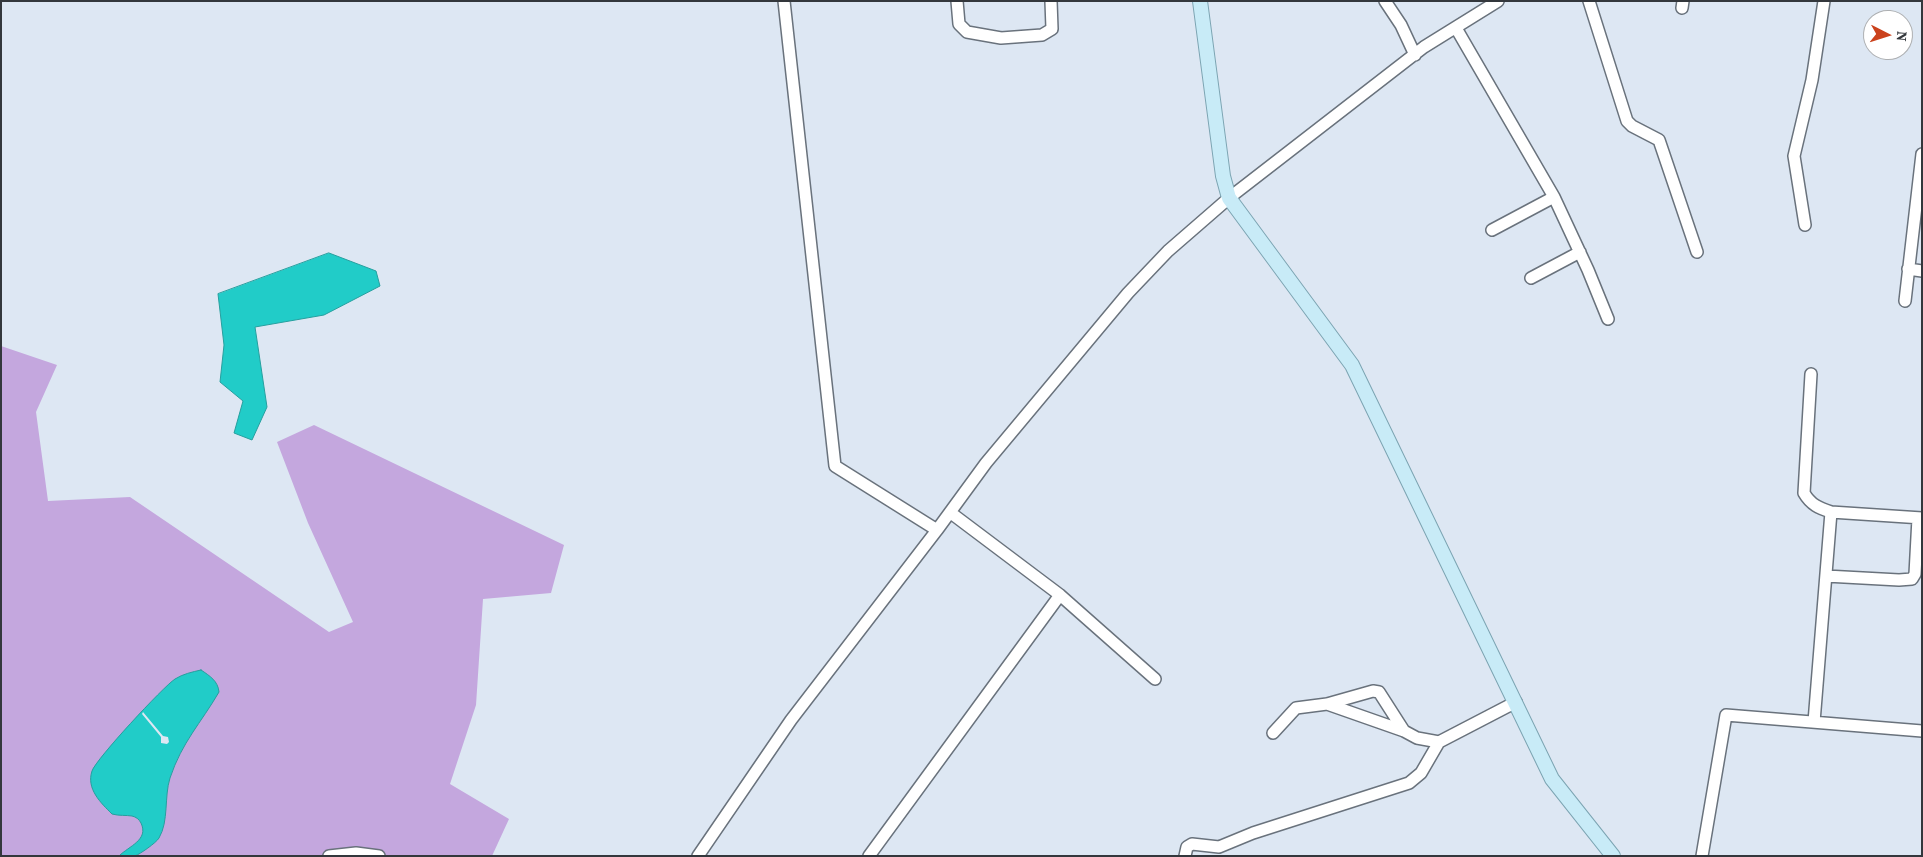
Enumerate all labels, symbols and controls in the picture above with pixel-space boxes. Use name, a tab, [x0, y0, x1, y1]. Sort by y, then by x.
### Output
north arrow	[1863, 10, 1913, 60]
text: N	[1892, 30, 1912, 42]

